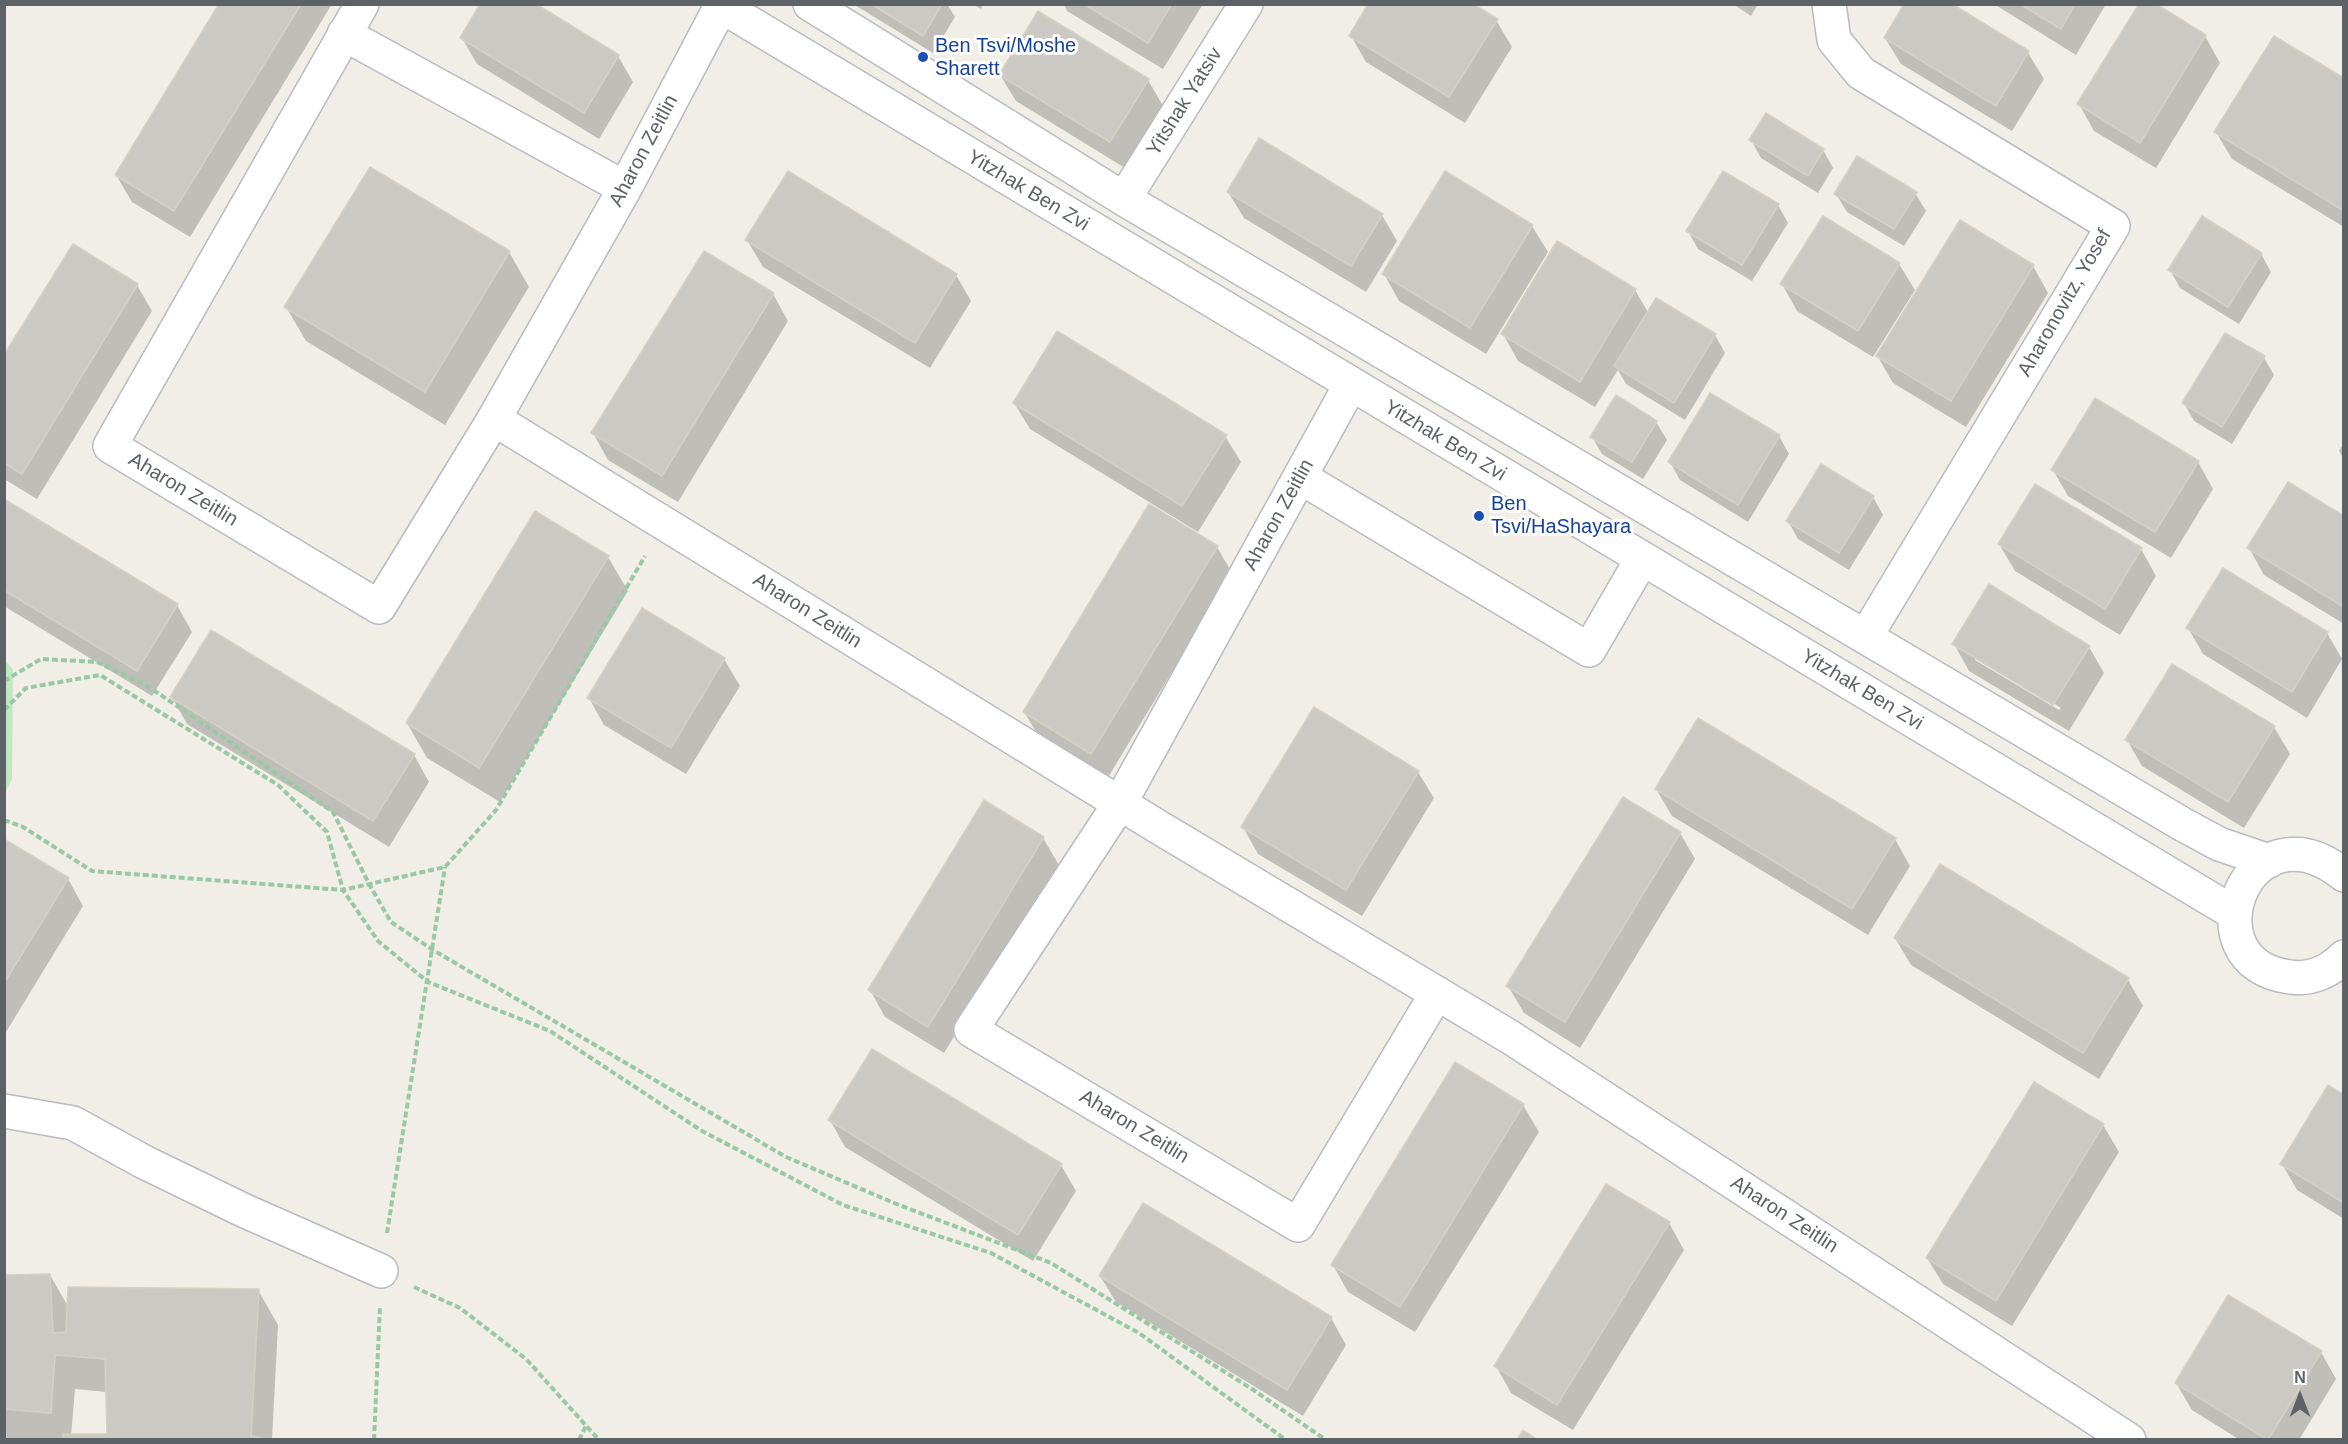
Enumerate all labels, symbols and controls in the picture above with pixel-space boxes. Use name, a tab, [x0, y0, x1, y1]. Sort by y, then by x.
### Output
place label: Ben Tsvi/Moshe Sharett	[935, 34, 1076, 81]
street label: Yitshak Yatsiv	[1142, 43, 1228, 161]
marker: Ben Tsvi/Moshe Sharett	[916, 50, 930, 64]
street label: Aharon Zeitlin	[604, 91, 684, 211]
street label: Yitzhak Ben Zvi	[963, 145, 1093, 237]
street label: Aharonovitz, Yosef	[2013, 225, 2117, 381]
street label: Yitzhak Ben Zvi	[1380, 395, 1510, 487]
street label: Aharon Zeitlin	[124, 448, 242, 532]
street label: Aharon Zeitlin	[1239, 455, 1319, 575]
place label: Ben Tsvi/HaShayara	[1491, 492, 1631, 539]
marker: Ben Tsvi/HaShayara	[1472, 509, 1486, 523]
street label: Aharon Zeitlin	[748, 568, 866, 654]
street label: Yitzhak Ben Zvi	[1797, 644, 1927, 736]
street label: Aharon Zeitlin	[1075, 1085, 1193, 1169]
street label: Aharon Zeitlin	[1726, 1171, 1842, 1259]
north arrow	[2270, 1366, 2330, 1426]
text: N	[2294, 1369, 2306, 1386]

